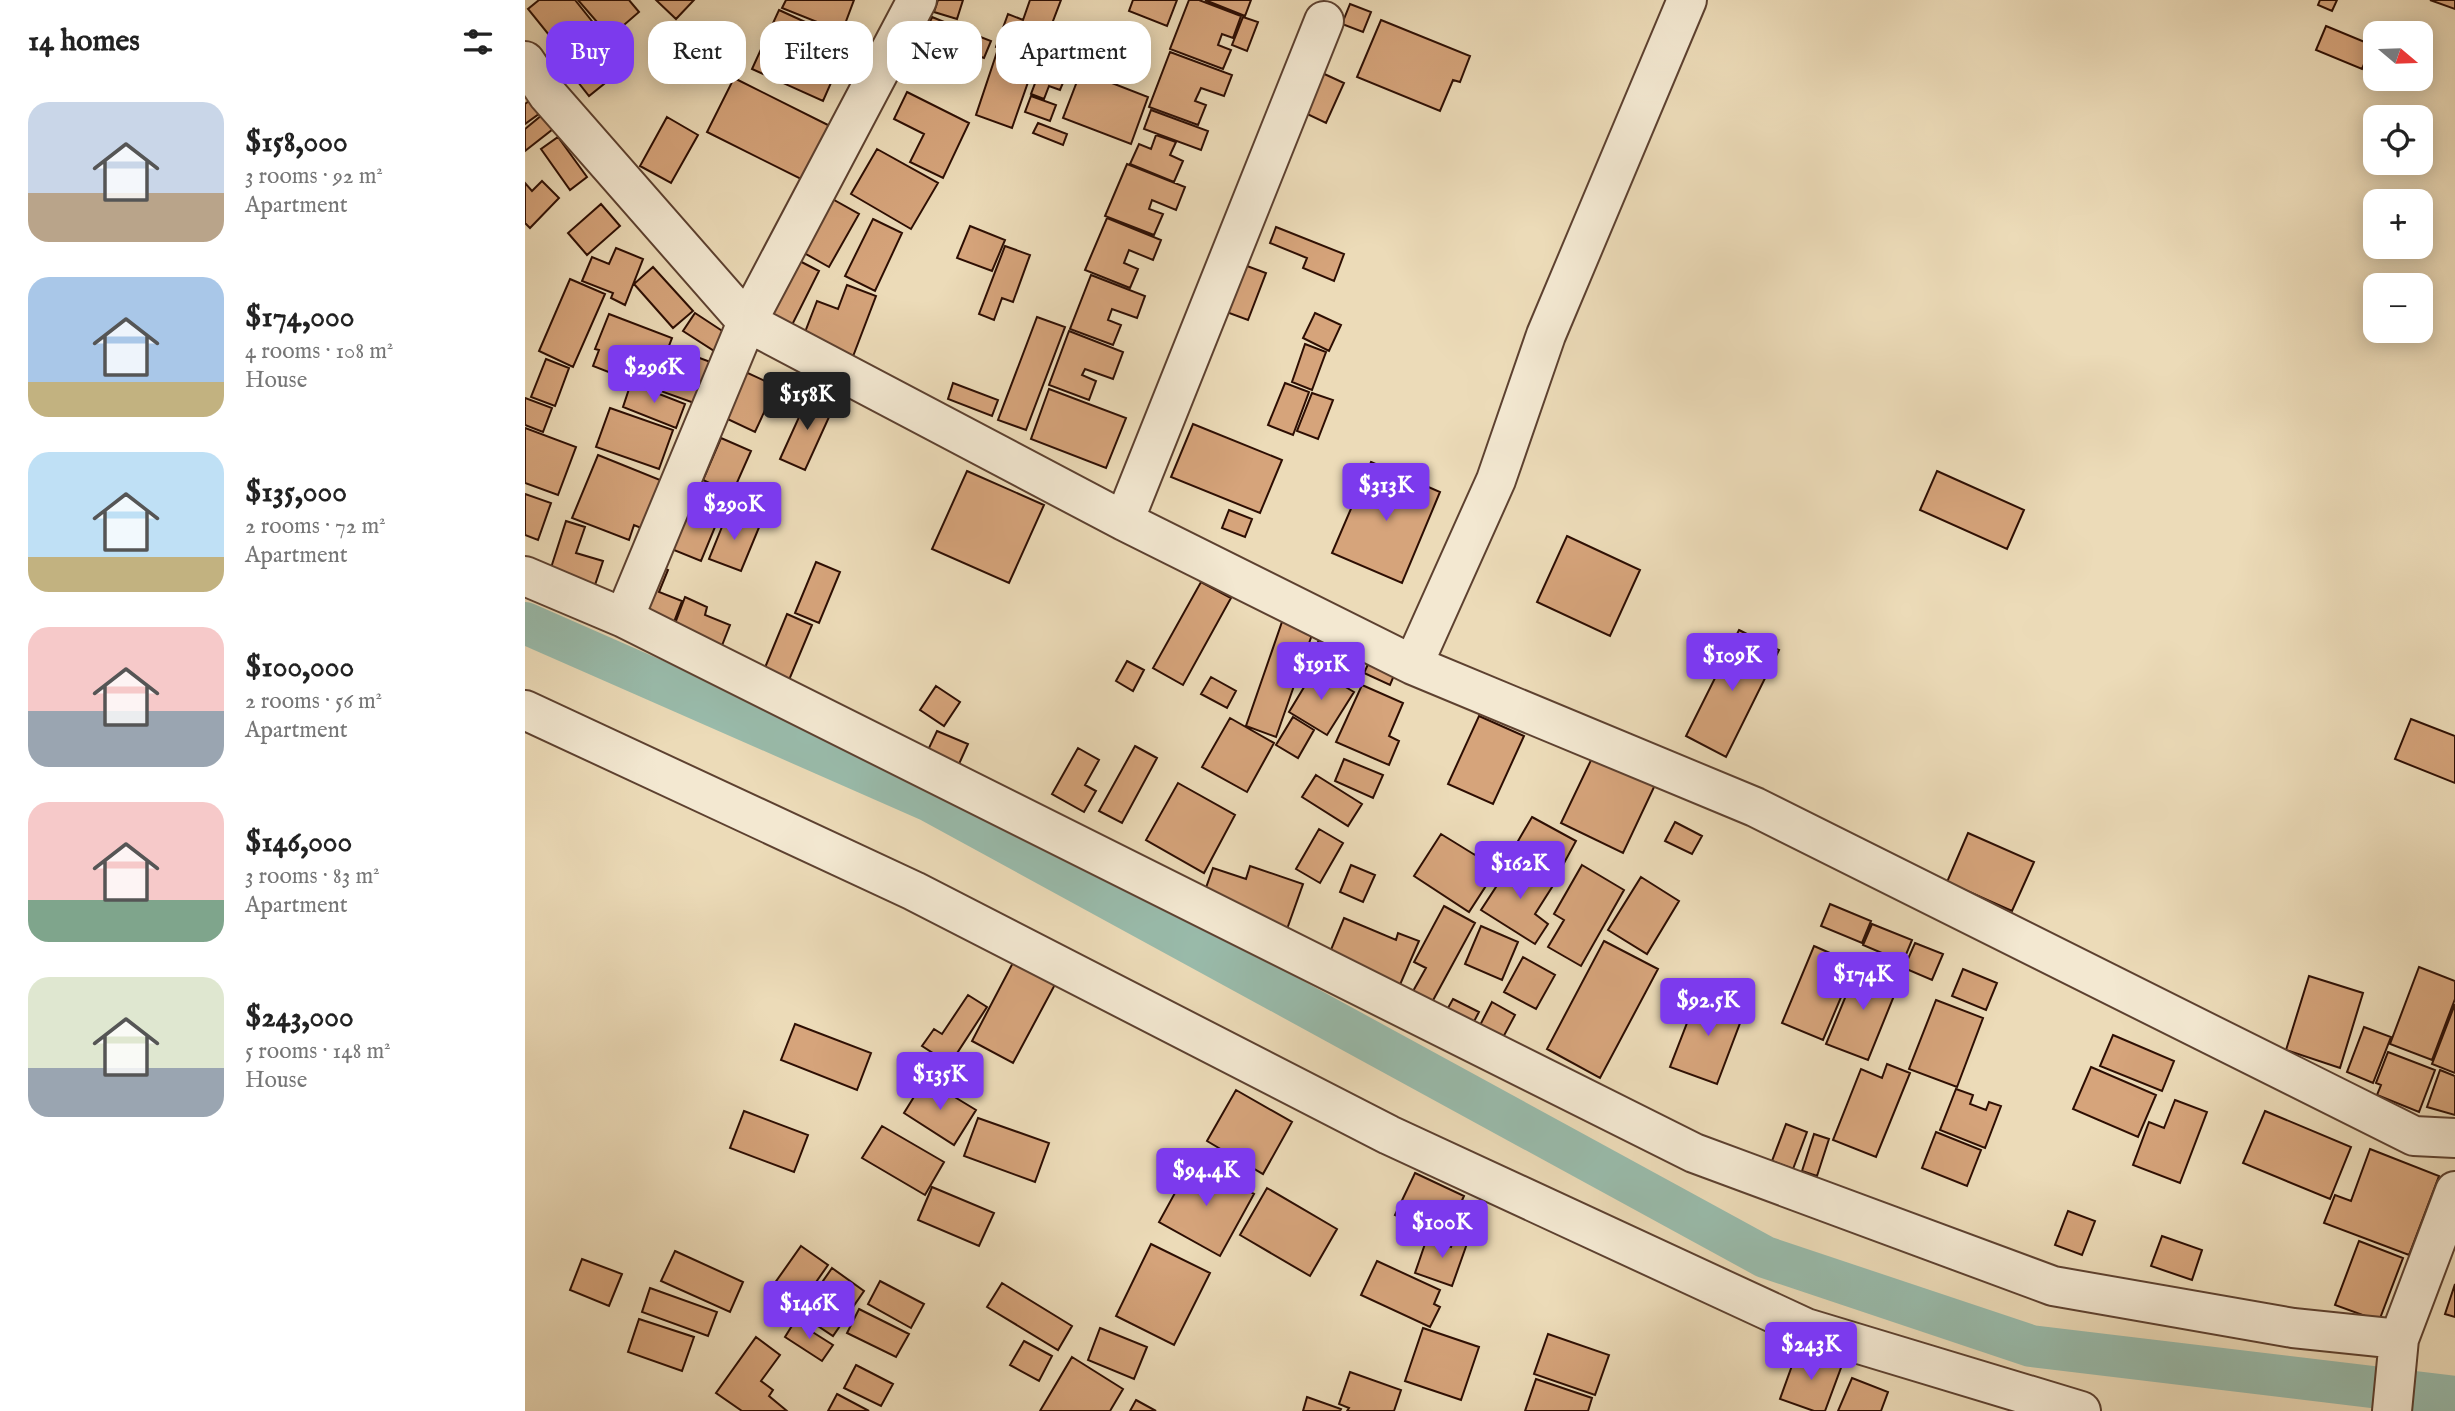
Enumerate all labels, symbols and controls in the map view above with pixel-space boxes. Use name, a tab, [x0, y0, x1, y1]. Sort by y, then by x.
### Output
chip: Buy	[546, 21, 634, 84]
chip: Rent	[648, 21, 746, 84]
chip: Filters	[760, 21, 873, 84]
chip: New	[887, 21, 982, 84]
chip: Apartment	[996, 21, 1151, 84]
north arrow	[2363, 21, 2433, 91]
map controls	[2363, 21, 2433, 343]
text: 14 homes	[28, 23, 140, 61]
icon: filters	[459, 23, 497, 61]
button: locate	[2363, 105, 2433, 175]
text: $158,000	[245, 124, 348, 162]
icon: home	[84, 130, 168, 214]
text: 3 rooms · 92 m²	[245, 162, 383, 191]
button: +	[2363, 189, 2433, 259]
text: Apartment	[245, 191, 348, 220]
button: −	[2363, 273, 2433, 343]
text: $174,000	[245, 299, 354, 337]
icon: home	[84, 305, 168, 389]
text: 4 rooms · 108 m²	[245, 337, 393, 366]
pin: $296K	[605, 346, 703, 405]
text: $296K	[624, 353, 684, 382]
text: House	[245, 366, 307, 395]
pin: $158K	[758, 372, 856, 432]
text: $158K	[779, 380, 835, 409]
pin: $313K	[1337, 463, 1435, 523]
text: $313K	[1358, 471, 1414, 500]
text: $135,000	[245, 474, 347, 512]
icon: home	[84, 480, 168, 564]
pin: $290K	[685, 482, 783, 542]
text: $290K	[703, 490, 765, 519]
text: 2 rooms · 72 m²	[245, 512, 386, 541]
text: Apartment	[245, 541, 348, 570]
pin: $109K	[1683, 634, 1781, 693]
text: $109K	[1702, 641, 1762, 670]
pin: $191K	[1272, 642, 1370, 702]
text: $100,000	[245, 649, 354, 687]
text: $191K	[1293, 650, 1349, 679]
icon: home	[84, 655, 168, 739]
text: 2 rooms · 56 m²	[245, 687, 382, 716]
text: Apartment	[245, 716, 348, 745]
text: $146,000	[245, 824, 352, 862]
icon: home	[84, 830, 168, 914]
pin: $162K	[1471, 842, 1569, 901]
text: $162K	[1491, 849, 1549, 878]
text: 3 rooms · 83 m²	[245, 862, 380, 891]
text: Apartment	[245, 891, 348, 920]
pin: $174K	[1814, 953, 1912, 1012]
text: $174K	[1833, 960, 1893, 989]
pin: $92.5K	[1651, 978, 1765, 1038]
text: $92.5K	[1676, 986, 1740, 1015]
text: $243,000	[245, 999, 354, 1037]
icon: home	[84, 1005, 168, 1089]
text: 5 rooms · 148 m²	[245, 1037, 391, 1066]
pin: $135K	[891, 1052, 989, 1112]
text: $135K	[913, 1060, 967, 1089]
text: House	[245, 1066, 307, 1095]
pin: $94.4K	[1149, 1148, 1263, 1208]
text: $94.4K	[1172, 1156, 1240, 1185]
pin: $100K	[1393, 1200, 1491, 1260]
text: $100K	[1412, 1208, 1472, 1237]
pin: $146K	[760, 1282, 858, 1341]
text: $146K	[780, 1289, 838, 1318]
pin: $243K	[1762, 1322, 1860, 1382]
text: $243K	[1781, 1330, 1841, 1359]

